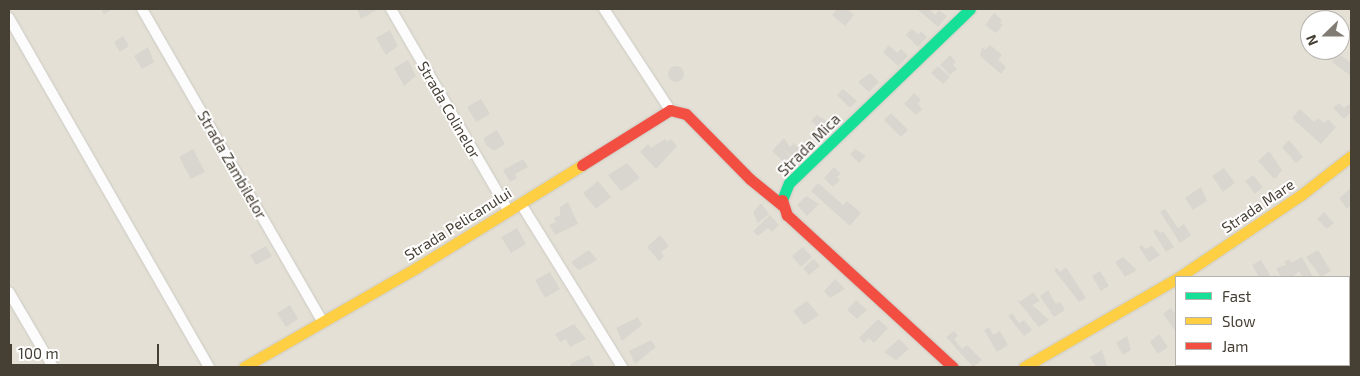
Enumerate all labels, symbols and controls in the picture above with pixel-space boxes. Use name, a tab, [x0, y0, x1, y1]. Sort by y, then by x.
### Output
north arrow	[1300, 10, 1350, 60]
text: N	[1302, 33, 1321, 48]
street label: Strada Colinelor	[414, 58, 484, 162]
street label: Strada Zambilelor	[194, 108, 270, 222]
street label: Strada Mica	[774, 110, 844, 180]
street label: Strada Mare	[1218, 175, 1298, 237]
street label: Strada Pelicanului	[401, 184, 515, 264]
legend	[1175, 276, 1350, 366]
text: Fast	[1222, 287, 1251, 305]
text: Slow	[1222, 312, 1256, 330]
scale bar	[12, 334, 161, 366]
text: Jam	[1222, 337, 1248, 355]
text: 100 m	[18, 344, 59, 362]

